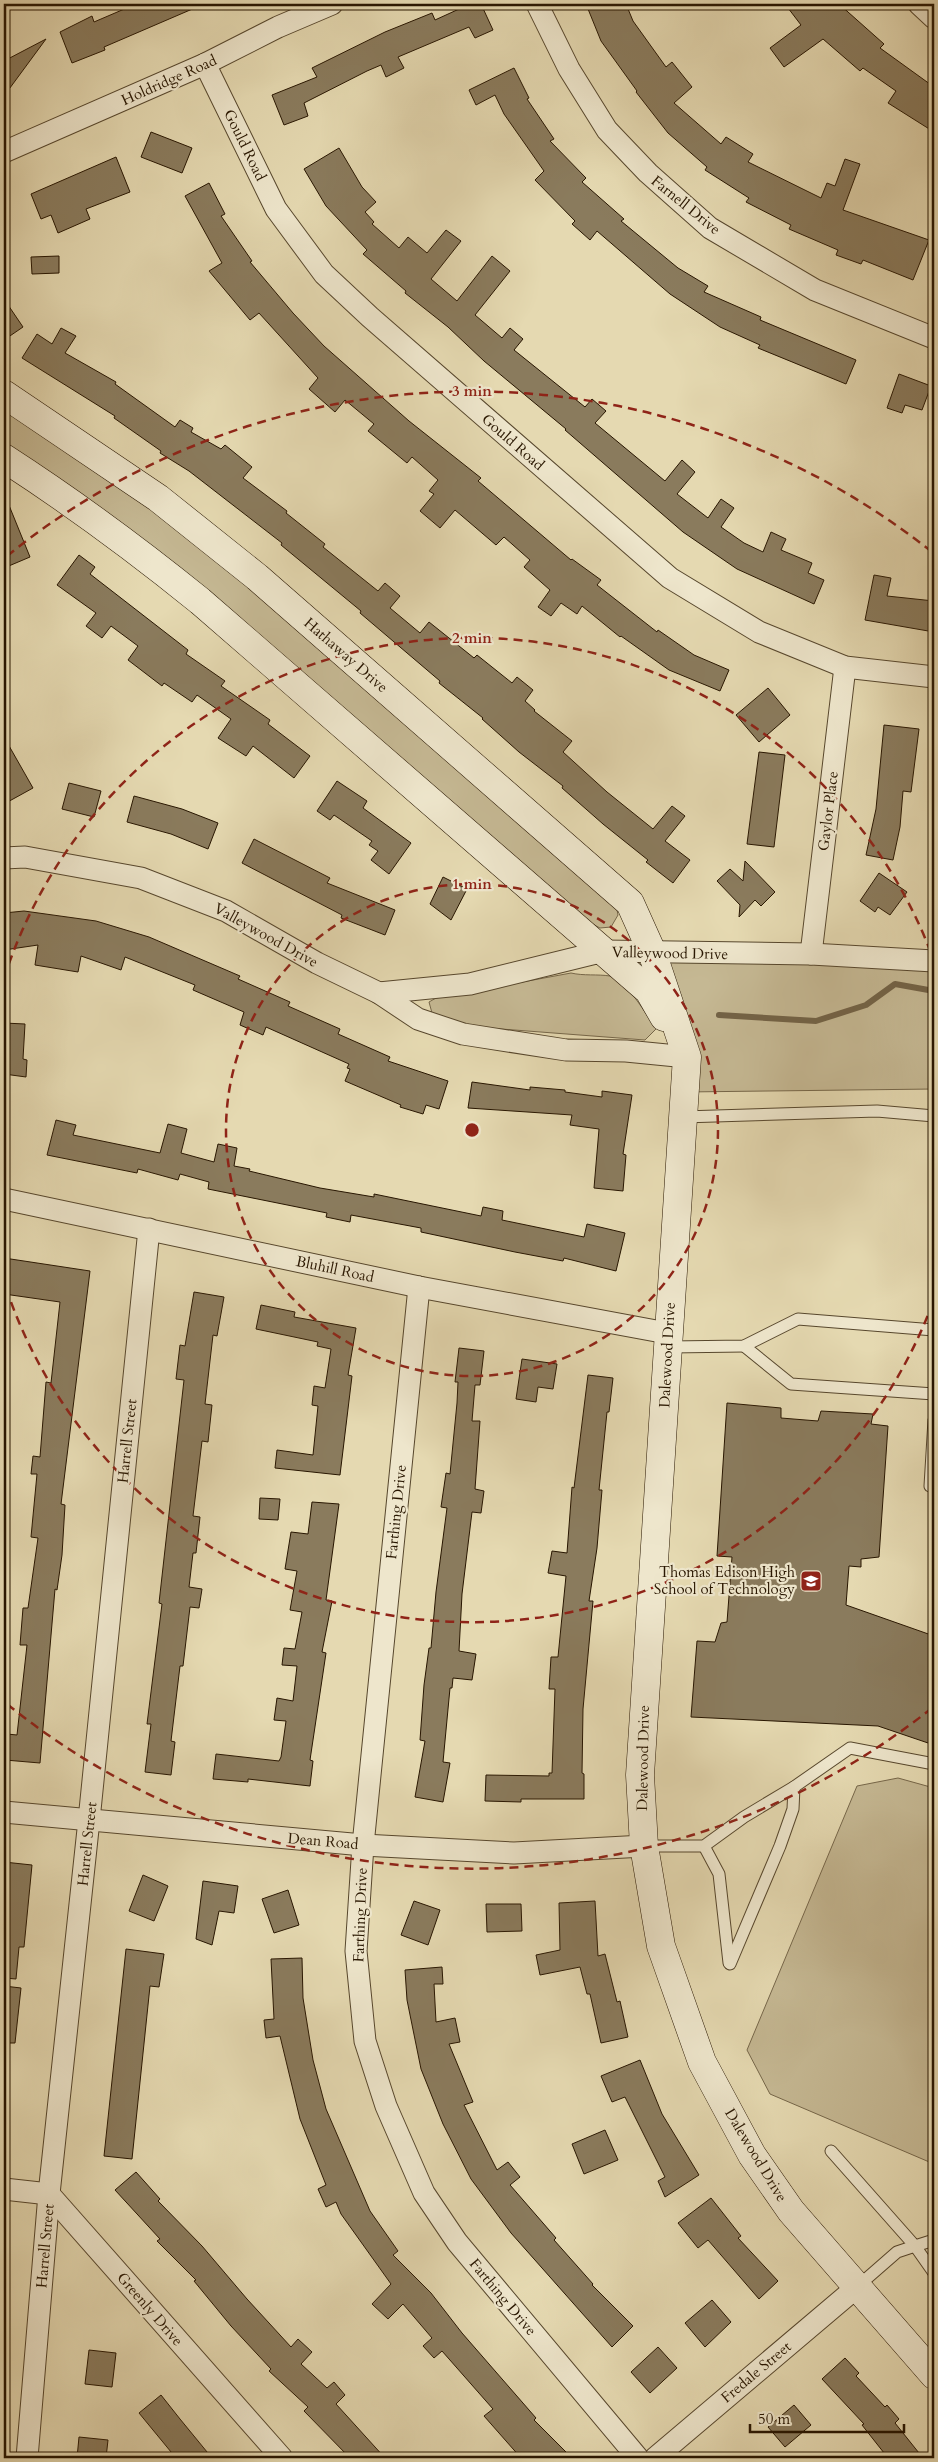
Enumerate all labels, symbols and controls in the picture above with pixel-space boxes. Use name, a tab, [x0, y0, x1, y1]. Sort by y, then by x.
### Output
street label: Holdridge Road	[118, 50, 220, 110]
street label: Gould Road	[219, 106, 271, 184]
street label: Farnell Drive	[647, 171, 725, 239]
text: 3 min	[452, 381, 492, 401]
street label: Gould Road	[477, 409, 549, 475]
street label: Hathaway Drive	[300, 613, 392, 697]
text: 2 min	[452, 628, 492, 648]
street label: Gaylor Place	[813, 770, 843, 852]
text: 1 min	[452, 874, 492, 894]
street label: Valleywood Drive	[210, 898, 322, 972]
street label: Valleywood Drive	[612, 942, 729, 964]
centre of rings	[463, 1121, 481, 1139]
street label: Bluhill Road	[294, 1251, 376, 1287]
street label: Dalewood Drive	[654, 1301, 680, 1408]
street label: Harrell Street	[113, 1398, 141, 1484]
street label: Farthing Drive	[381, 1464, 411, 1560]
place label: Thomas Edison High School of Technology	[654, 1562, 796, 1599]
school or university icon: Thomas Edison High School of Technology	[799, 1569, 823, 1593]
street label: Dalewood Drive	[632, 1705, 654, 1811]
street label: Harrell Street	[73, 1801, 101, 1887]
street label: Dean Road	[287, 1828, 359, 1854]
street label: Farthing Drive	[348, 1867, 372, 1963]
street label: Dalewood Drive	[720, 2104, 792, 2206]
street label: Harrell Street	[31, 2203, 59, 2289]
street label: Farthing Drive	[465, 2254, 541, 2340]
street label: Greenly Drive	[112, 2268, 188, 2350]
street label: Fredale Street	[717, 2337, 796, 2407]
scale bar	[750, 2402, 904, 2434]
text: 50 m	[758, 2409, 790, 2429]

